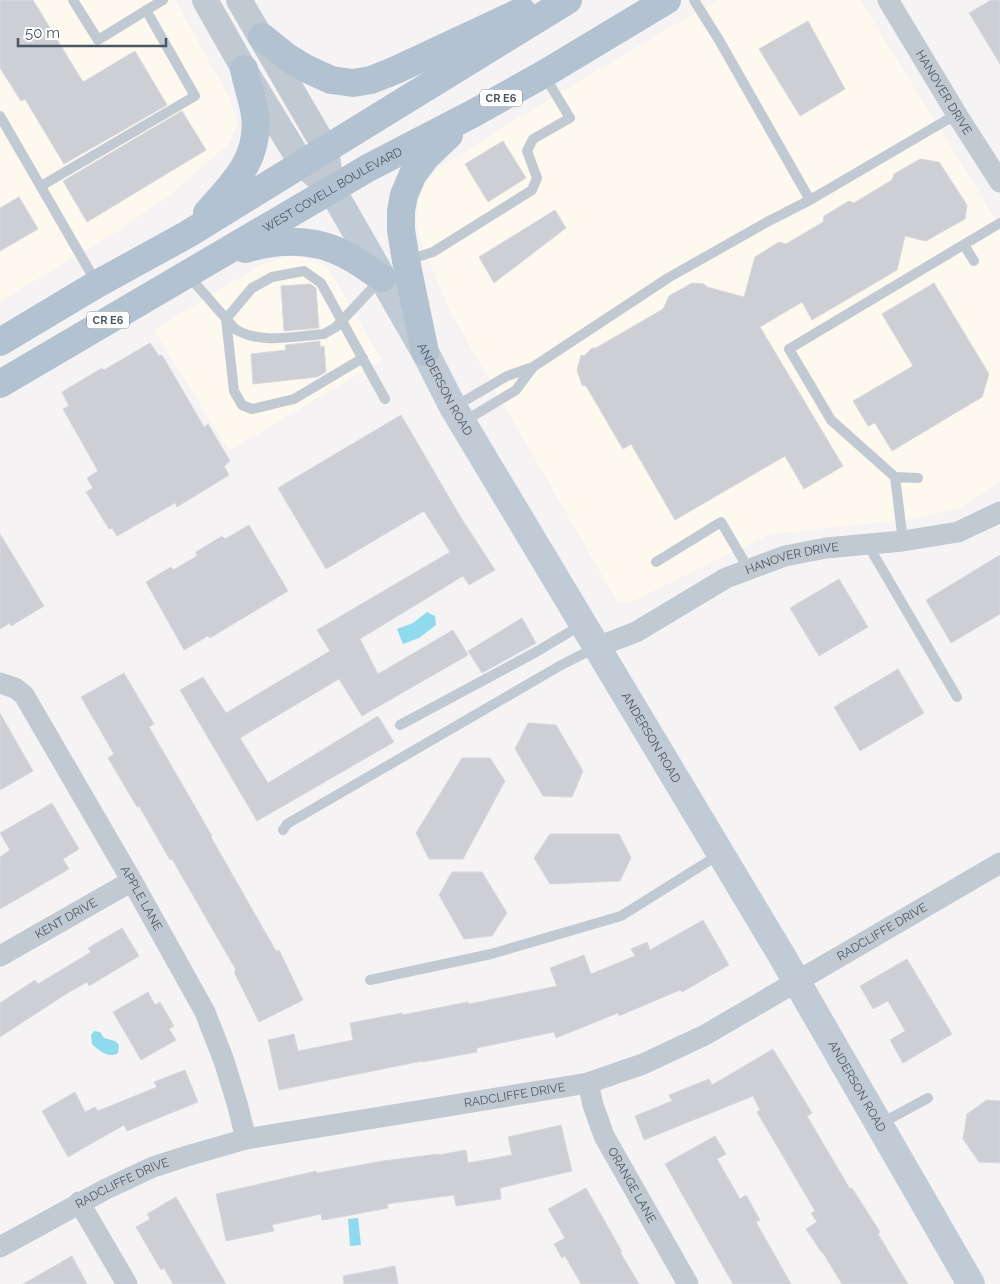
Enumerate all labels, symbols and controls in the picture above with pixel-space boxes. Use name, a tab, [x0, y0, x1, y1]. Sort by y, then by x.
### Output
scale bar	[18, 15, 165, 47]
text: 50 m	[25, 24, 60, 42]
street label: HANOVER DRIVE	[913, 48, 975, 137]
road number: CR E6	[480, 90, 522, 106]
street label: WEST COVELL BOULEVARD	[260, 144, 405, 235]
road number: CR E6	[87, 312, 129, 328]
street label: ANDERSON ROAD	[414, 340, 476, 438]
street label: HANOVER DRIVE	[743, 540, 839, 577]
street label: ANDERSON ROAD	[619, 690, 684, 786]
street label: APPLE LANE	[118, 863, 165, 933]
street label: KENT DRIVE	[33, 895, 100, 942]
street label: RADCLIFFE DRIVE	[834, 900, 930, 964]
street label: ANDERSON ROAD	[825, 1038, 889, 1135]
street label: RADCLIFFE DRIVE	[463, 1080, 566, 1110]
street label: ORANGE LANE	[605, 1145, 659, 1226]
street label: RADCLIFFE DRIVE	[73, 1155, 171, 1211]

